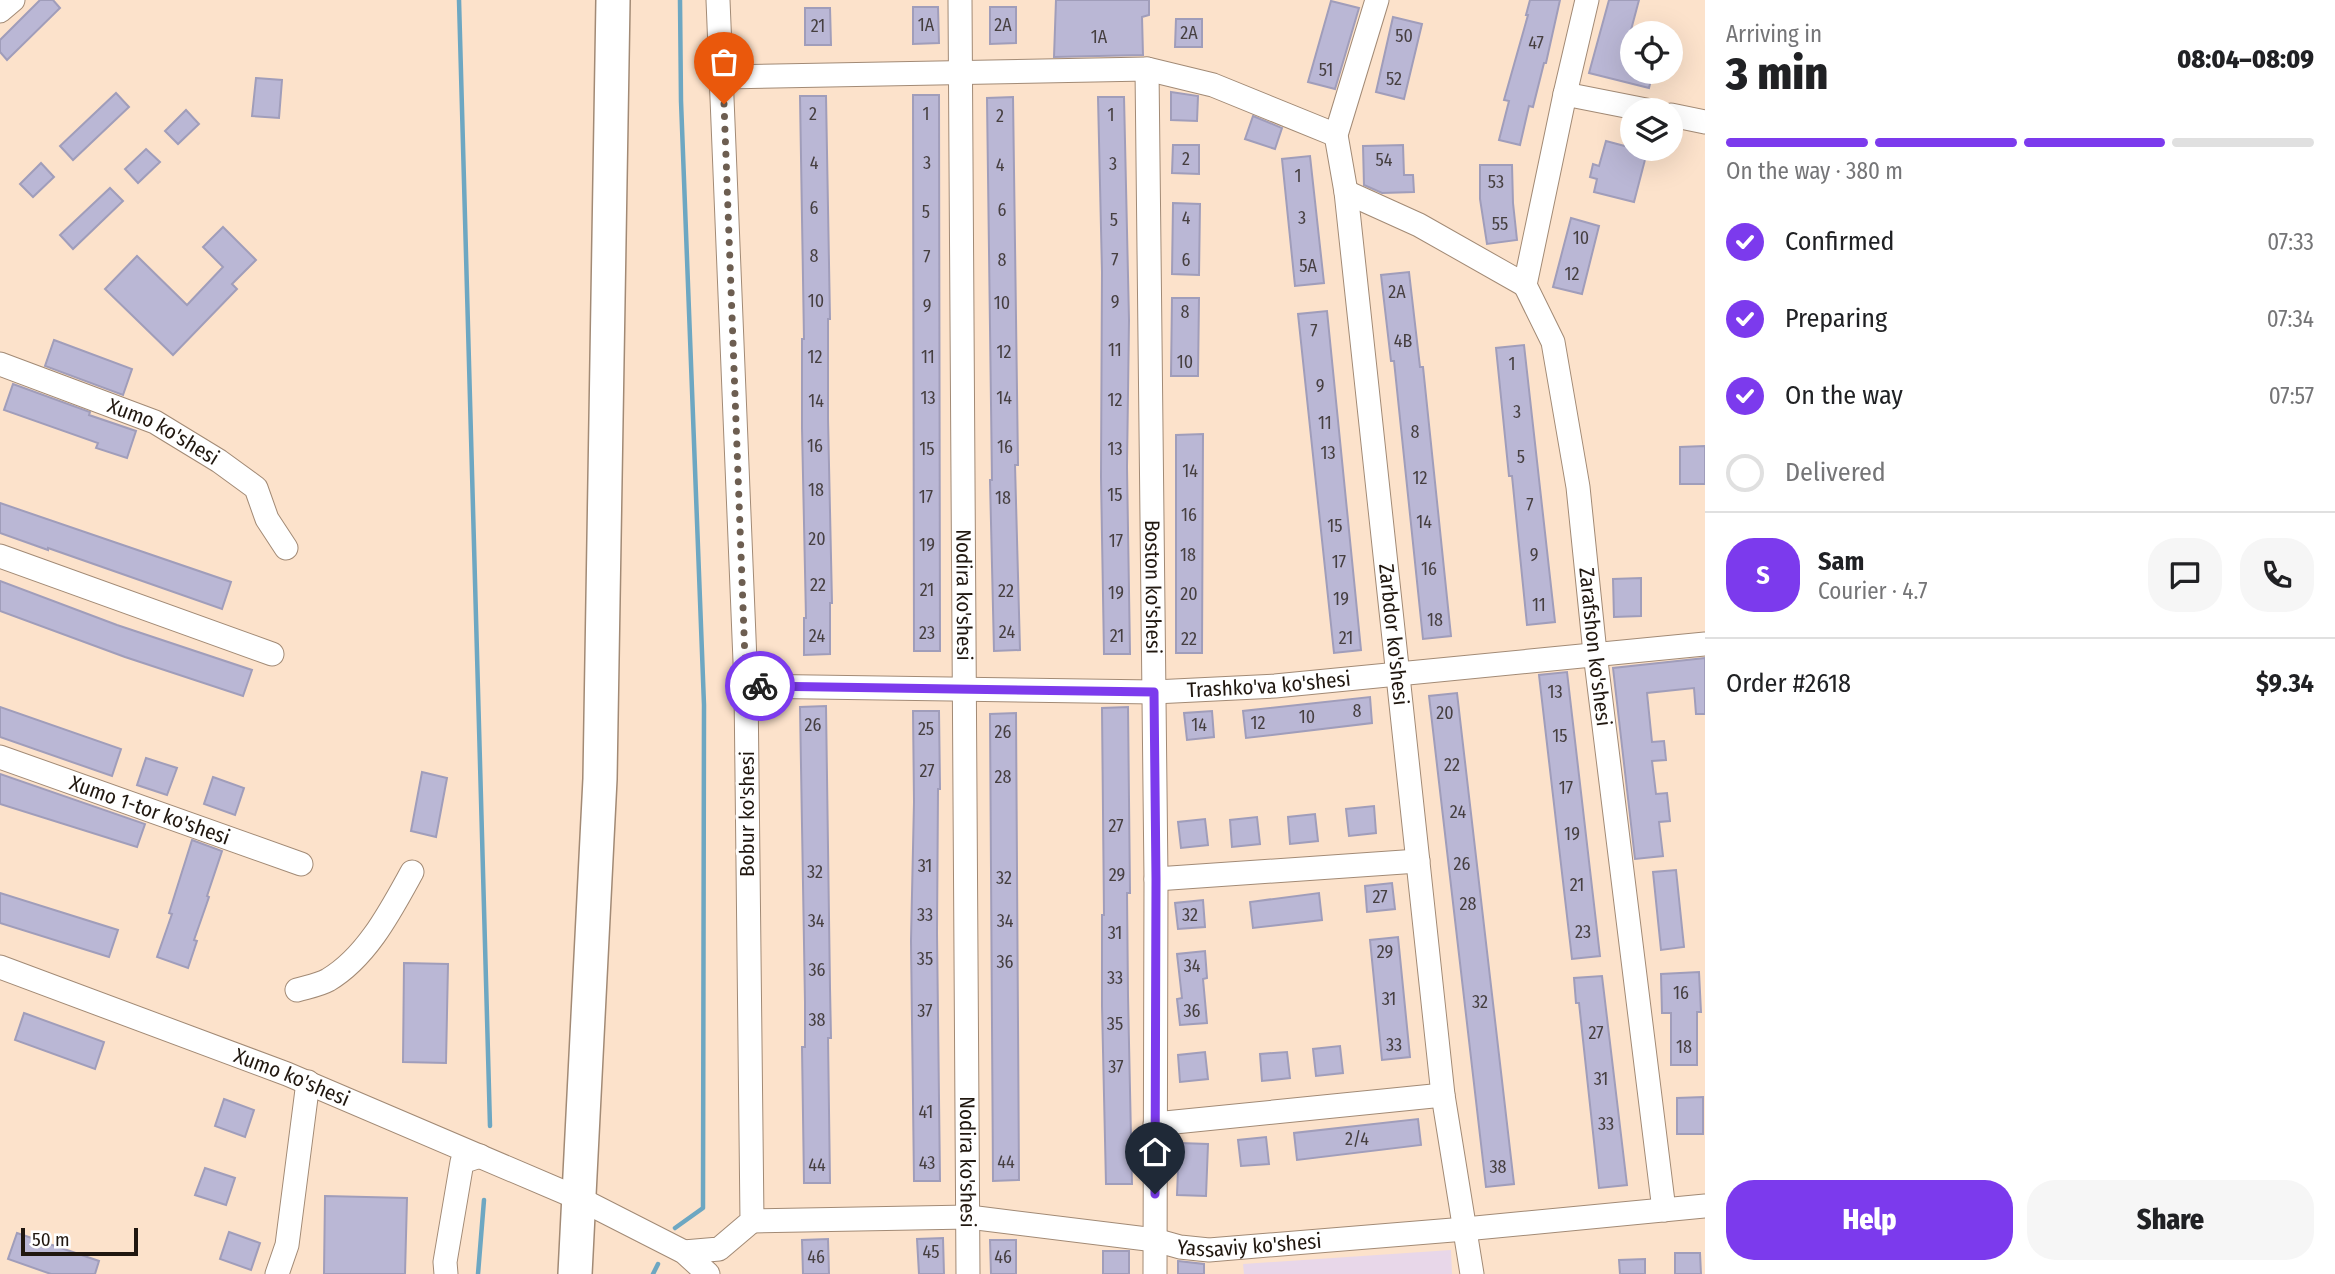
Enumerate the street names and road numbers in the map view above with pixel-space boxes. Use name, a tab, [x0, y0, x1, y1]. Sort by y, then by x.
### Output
street label: Xumo ko'shesi	[104, 392, 224, 471]
street label: Boston ko'shesi	[1139, 520, 1167, 654]
street label: Nodira ko'shesi	[950, 529, 977, 661]
street label: Zarbdor ko'shesi	[1373, 562, 1414, 707]
street label: Zarafshon ko'shesi	[1573, 566, 1617, 728]
street label: Trashko'va ko'shesi	[1186, 666, 1352, 703]
street label: Bobur ko'shesi	[734, 751, 760, 877]
street label: Xumo 1-tor ko'shesi	[66, 770, 233, 851]
street label: Xumo ko'shesi	[230, 1042, 354, 1112]
street label: Nodira ko'shesi	[954, 1096, 981, 1228]
street label: Yassaviy ko'shesi	[1176, 1228, 1322, 1263]

